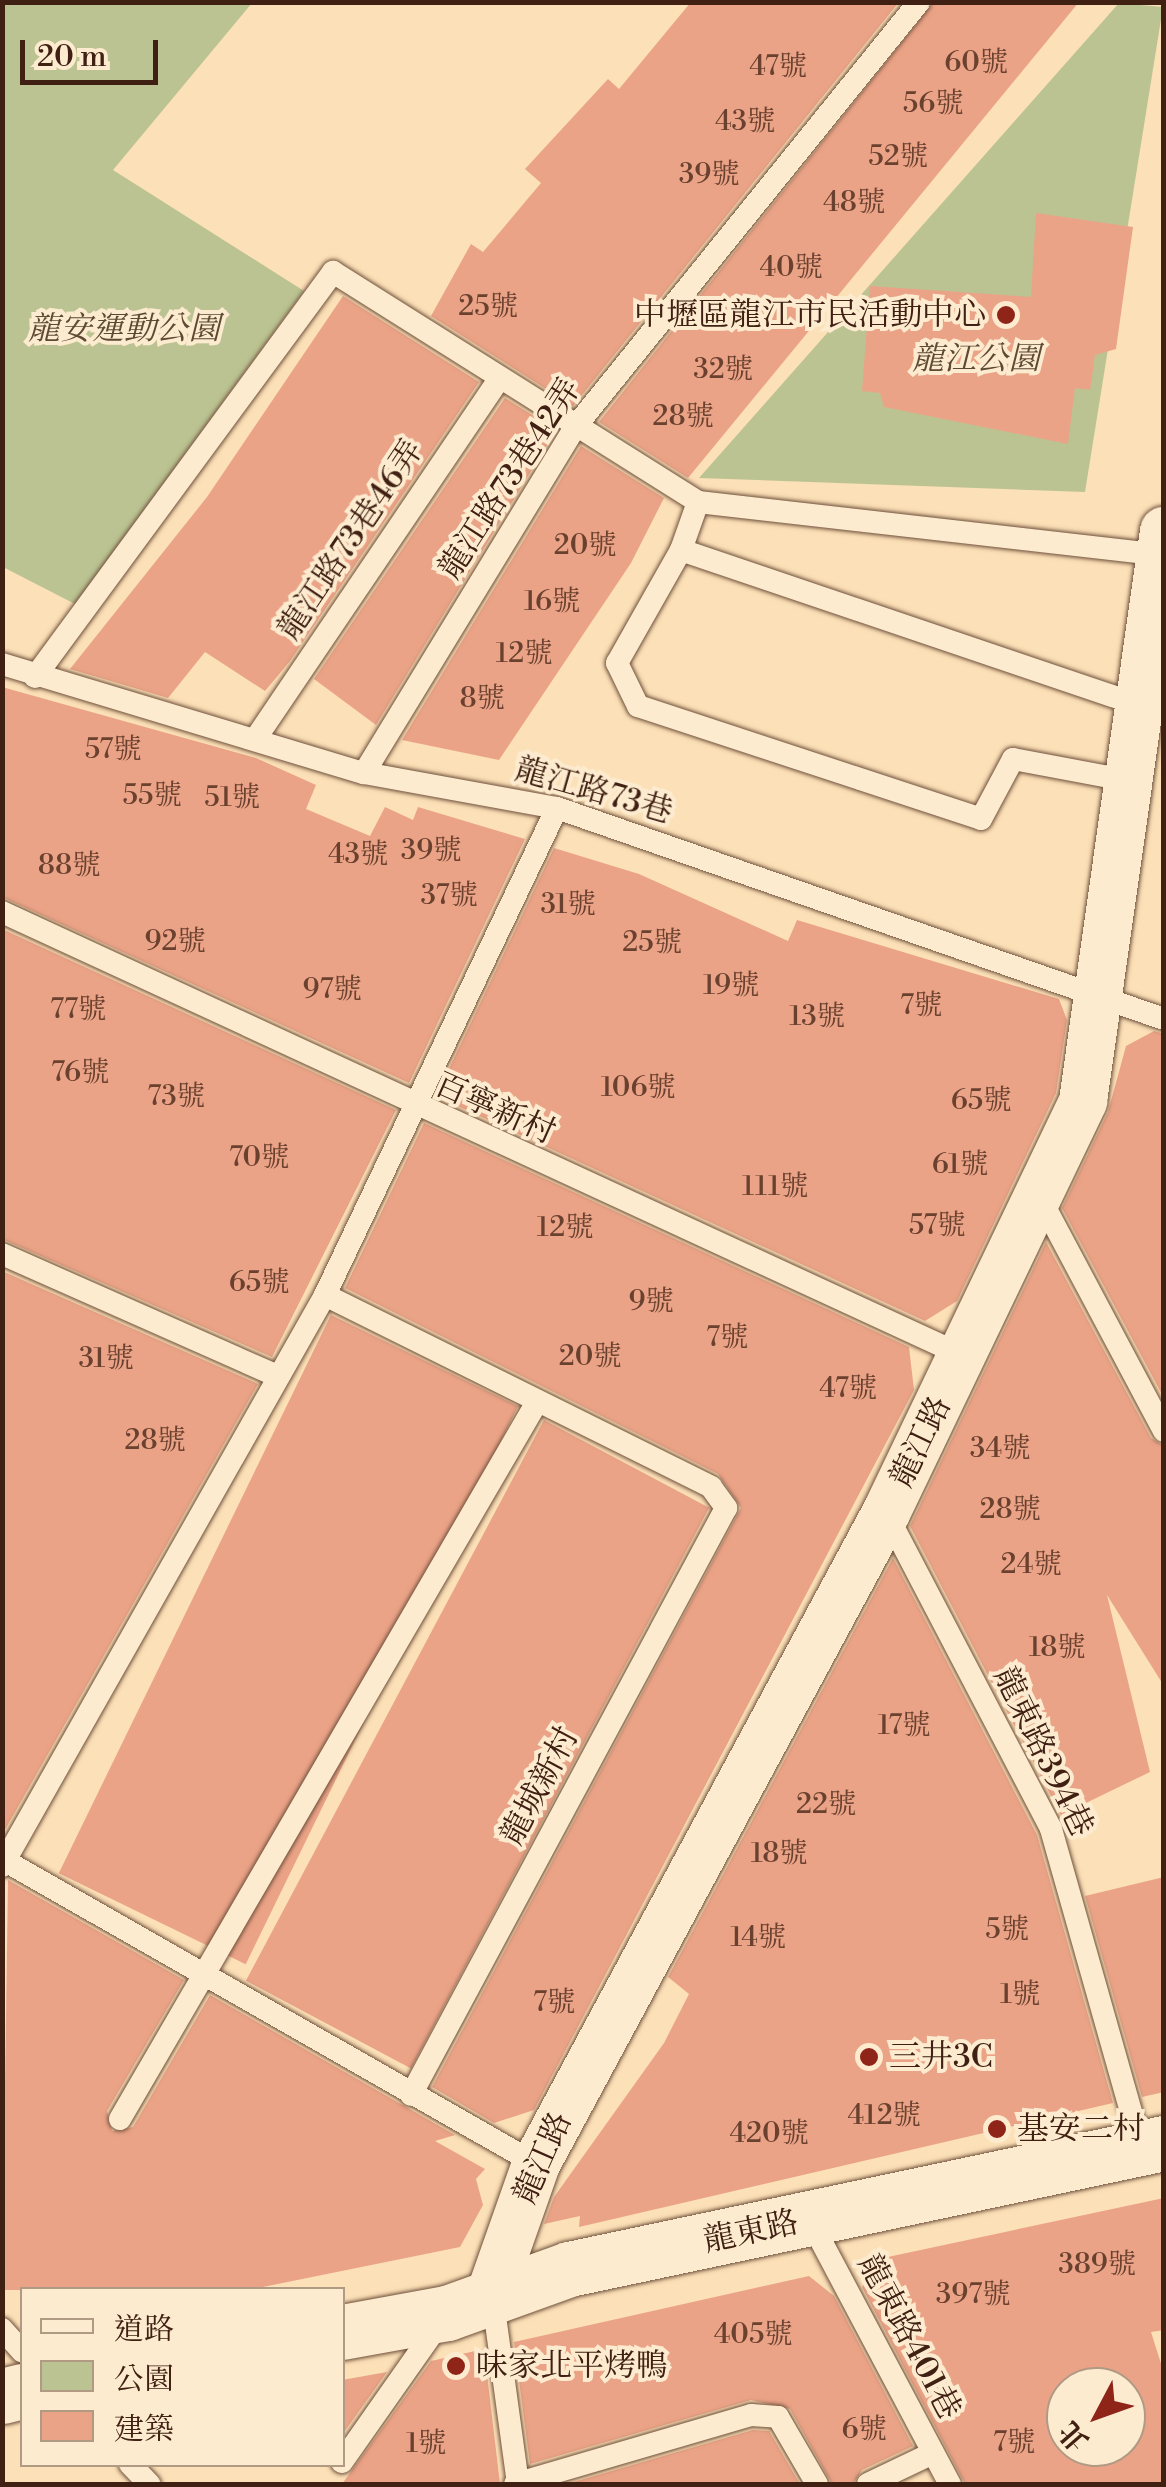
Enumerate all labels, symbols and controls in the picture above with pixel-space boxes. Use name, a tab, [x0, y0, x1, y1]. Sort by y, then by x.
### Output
scale bar	[25, 20, 162, 82]
text: 20 m	[37, 38, 106, 76]
house number: 60號	[944, 46, 1008, 80]
house number: 47號	[749, 50, 807, 84]
house number: 56號	[903, 87, 963, 121]
house number: 43號	[715, 105, 775, 139]
house number: 52號	[868, 140, 928, 174]
house number: 39號	[679, 158, 739, 192]
house number: 48號	[823, 186, 885, 220]
house number: 40號	[759, 251, 823, 285]
house number: 25號	[458, 290, 518, 324]
place label: 中壢區龍江市民活動中心	[634, 296, 986, 334]
marker: 中壢區龍江市民活動中心	[995, 304, 1017, 326]
park label: 龍安運動公園	[28, 310, 220, 348]
park label: 龍江公園	[912, 340, 1040, 378]
house number: 32號	[693, 353, 753, 387]
street label: 龍江路73巷42弄	[431, 372, 589, 586]
house number: 28號	[652, 400, 714, 434]
street label: 龍江路73巷46弄	[270, 433, 432, 647]
house number: 20號	[554, 529, 616, 563]
house number: 16號	[524, 585, 580, 619]
house number: 12號	[496, 637, 552, 671]
house number: 8號	[459, 682, 505, 716]
house number: 57號	[85, 733, 141, 767]
street label: 龍江路73巷	[511, 750, 677, 832]
house number: 55號	[123, 779, 181, 813]
house number: 51號	[204, 781, 260, 815]
house number: 39號	[401, 834, 461, 868]
house number: 43號	[328, 838, 388, 872]
house number: 88號	[38, 849, 100, 883]
house number: 37號	[420, 879, 478, 913]
house number: 31號	[541, 888, 595, 922]
house number: 92號	[145, 925, 205, 959]
house number: 25號	[622, 926, 682, 960]
house number: 19號	[703, 969, 759, 1003]
house number: 97號	[302, 973, 362, 1007]
house number: 7號	[900, 989, 942, 1023]
house number: 77號	[50, 993, 106, 1027]
house number: 13號	[789, 1000, 845, 1034]
house number: 76號	[51, 1056, 109, 1090]
street label: 百寧新村	[429, 1065, 561, 1153]
house number: 106號	[601, 1071, 675, 1105]
house number: 73號	[147, 1080, 205, 1114]
house number: 65號	[951, 1084, 1011, 1118]
house number: 70號	[229, 1141, 289, 1175]
house number: 61號	[932, 1148, 988, 1182]
house number: 111號	[742, 1170, 808, 1204]
house number: 57號	[909, 1209, 965, 1243]
house number: 12號	[537, 1211, 593, 1245]
house number: 65號	[229, 1266, 289, 1300]
house number: 9號	[629, 1285, 673, 1319]
house number: 7號	[706, 1321, 748, 1355]
house number: 20號	[559, 1340, 621, 1374]
house number: 31號	[79, 1342, 133, 1376]
house number: 47號	[819, 1372, 877, 1406]
street label: 龍江路	[883, 1390, 959, 1494]
house number: 28號	[124, 1424, 186, 1458]
house number: 34號	[970, 1432, 1030, 1466]
house number: 28號	[979, 1493, 1041, 1527]
house number: 24號	[1001, 1548, 1061, 1582]
house number: 18號	[1029, 1631, 1085, 1665]
street label: 龍東路394巷	[985, 1661, 1101, 1843]
house number: 17號	[878, 1709, 930, 1743]
street label: 龍城新村	[493, 1720, 587, 1852]
house number: 22號	[796, 1788, 856, 1822]
house number: 18號	[751, 1837, 807, 1871]
house number: 5號	[985, 1913, 1029, 1947]
house number: 14號	[730, 1921, 786, 1955]
house number: 1號	[1000, 1978, 1040, 2012]
house number: 7號	[533, 1986, 575, 2020]
place label: 三井3C	[889, 2038, 993, 2076]
marker: 三井3C	[858, 2046, 880, 2068]
house number: 412號	[847, 2099, 921, 2133]
street label: 龍江路	[506, 2106, 580, 2210]
place label: 基安二村	[1017, 2110, 1145, 2148]
house number: 420號	[729, 2117, 809, 2151]
marker: 基安二村	[986, 2118, 1008, 2140]
street label: 龍東路	[700, 2203, 802, 2261]
street label: 龍東路401巷	[850, 2248, 968, 2426]
house number: 389號	[1058, 2248, 1136, 2282]
house number: 397號	[936, 2278, 1010, 2312]
legend	[20, 2287, 345, 2467]
text: 道路	[114, 2311, 174, 2349]
house number: 405號	[714, 2318, 792, 2352]
place label: 味家北平烤鴨	[476, 2347, 668, 2385]
marker: 味家北平烤鴨	[445, 2355, 467, 2377]
text: 公園	[114, 2361, 174, 2399]
north arrow	[1046, 2367, 1146, 2467]
text: 建築	[114, 2411, 174, 2449]
house number: 6號	[842, 2413, 886, 2447]
text: 北	[1052, 2414, 1097, 2458]
house number: 7號	[993, 2426, 1035, 2460]
house number: 1號	[406, 2427, 446, 2461]

